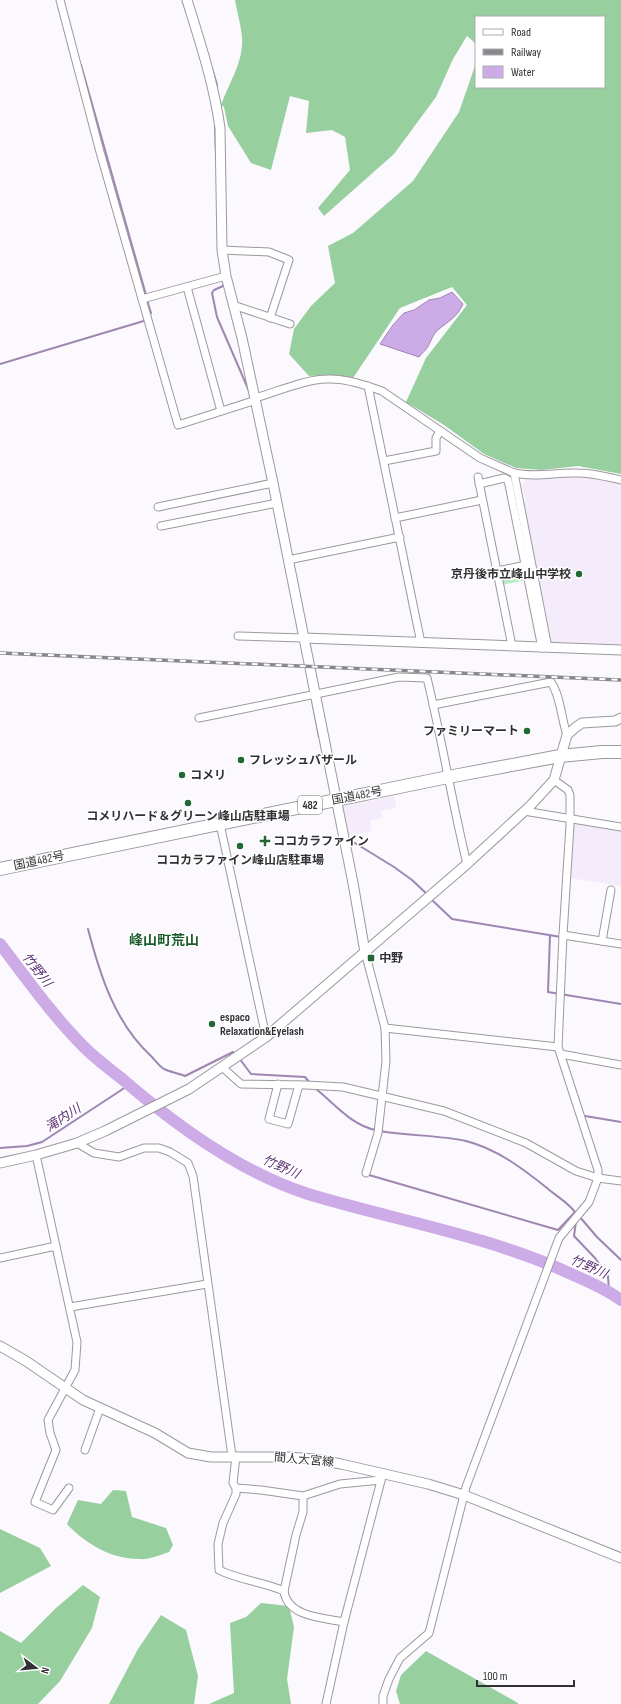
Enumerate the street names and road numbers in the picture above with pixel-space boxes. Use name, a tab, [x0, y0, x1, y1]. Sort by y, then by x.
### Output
street label: 国道482号	[330, 784, 384, 808]
road number: 482	[298, 796, 322, 814]
street label: 国道482号	[12, 848, 66, 874]
street label: 間人大宮線	[273, 1450, 335, 1470]

